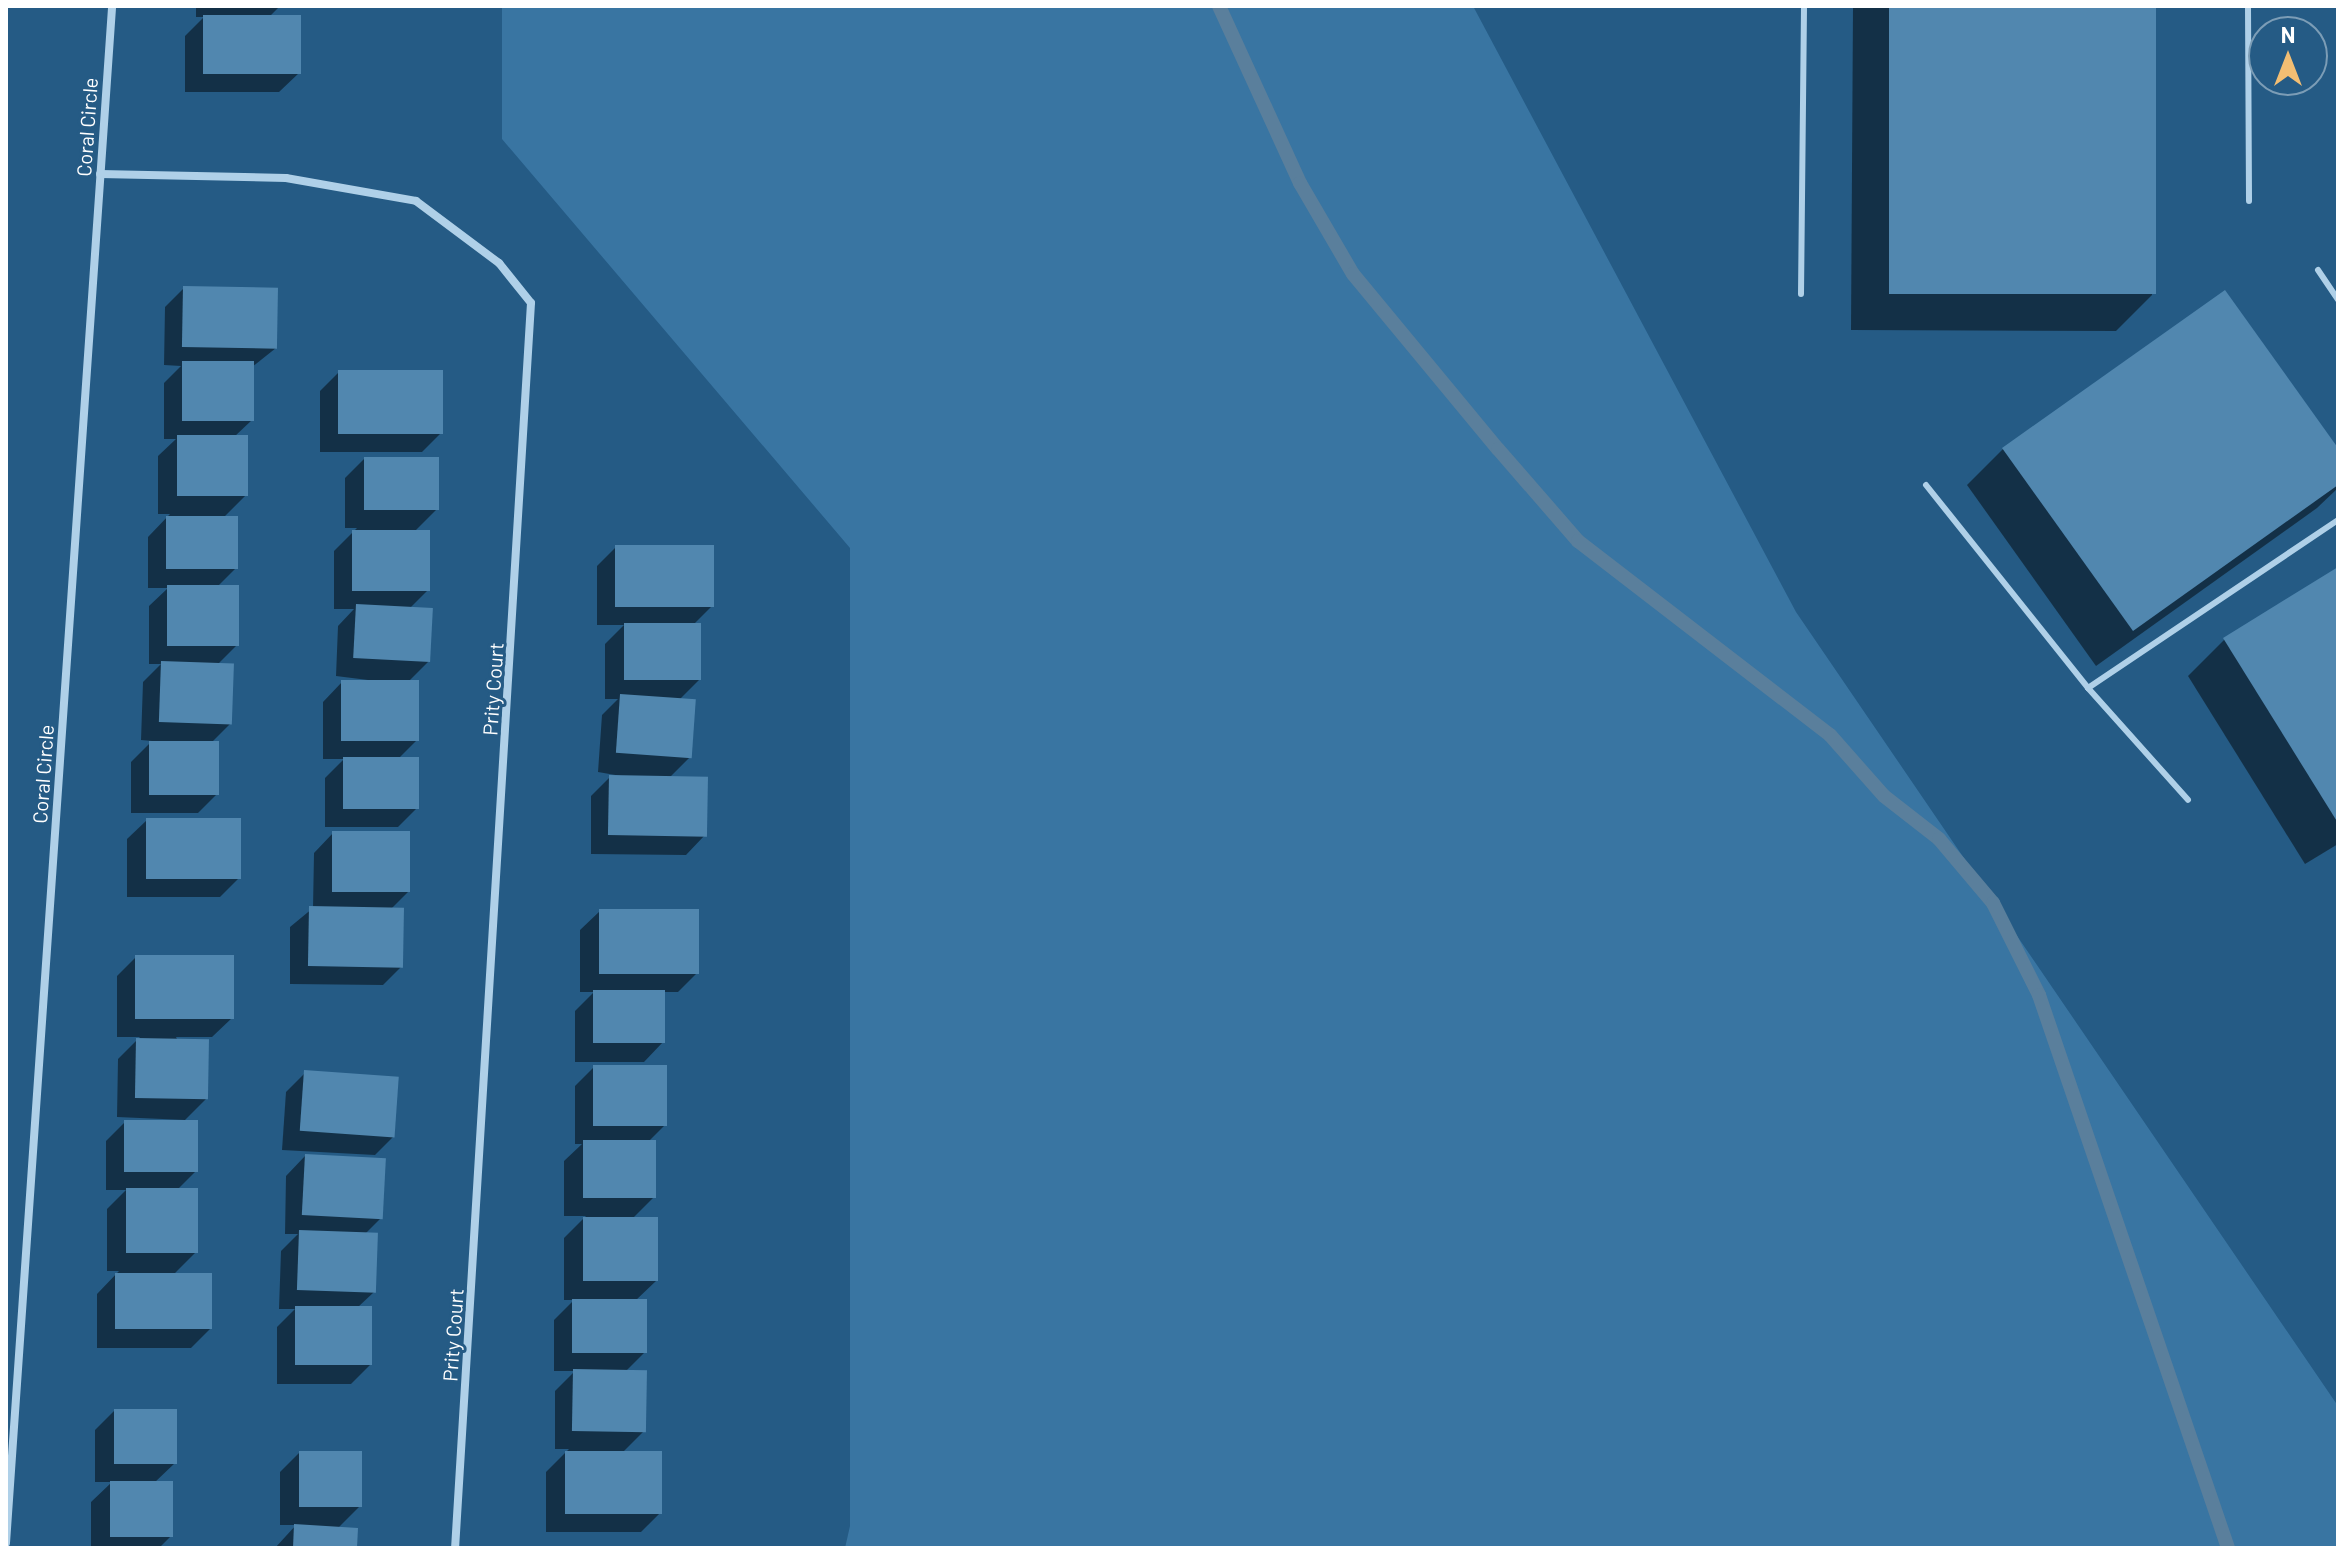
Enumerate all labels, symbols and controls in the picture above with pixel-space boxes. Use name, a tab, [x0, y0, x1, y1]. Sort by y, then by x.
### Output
north arrow	[2248, 16, 2328, 96]
text: N	[2281, 21, 2295, 47]
street label: Coral Circle	[72, 77, 102, 177]
street label: Prity Court	[478, 642, 508, 736]
street label: Coral Circle	[28, 724, 58, 824]
street label: Prity Court	[438, 1288, 468, 1382]

